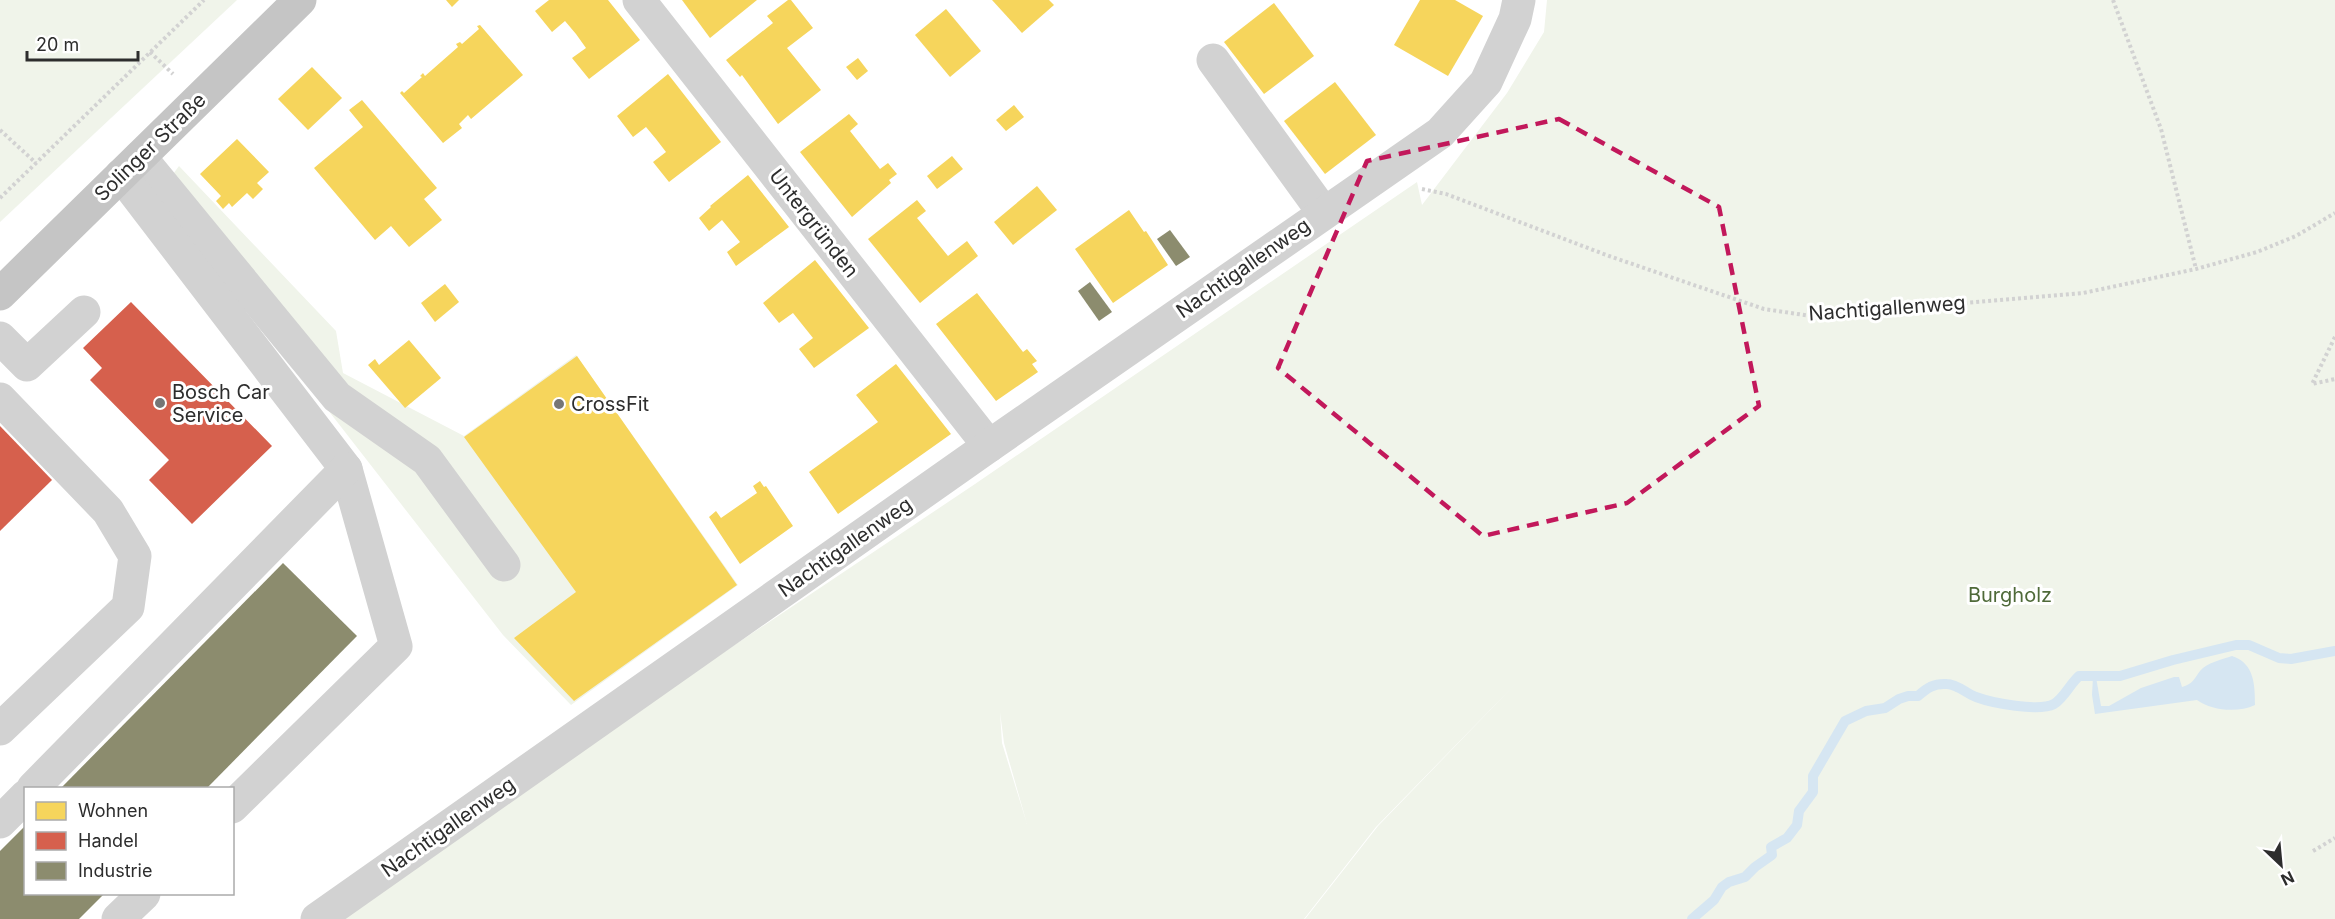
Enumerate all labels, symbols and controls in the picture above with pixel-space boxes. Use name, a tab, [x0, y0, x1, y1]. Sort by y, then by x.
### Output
scale bar	[27, 24, 138, 62]
text: 20 m	[36, 34, 79, 55]
street label: Solinger Straße	[89, 88, 211, 206]
street label: Untergründen	[764, 164, 864, 282]
street label: Nachtigallenweg	[1172, 213, 1314, 323]
street label: Nachtigallenweg	[1808, 291, 1966, 325]
place label: Bosch Car Service	[172, 380, 270, 427]
place label: CrossFit	[571, 392, 650, 416]
marker: Bosch Car Service	[153, 396, 167, 410]
marker: CrossFit	[552, 397, 566, 411]
street label: Nachtigallenweg	[774, 492, 916, 602]
park label: Burgholz	[1968, 583, 2052, 607]
street label: Nachtigallenweg	[377, 772, 519, 882]
legend	[24, 787, 234, 895]
text: Wohnen	[78, 800, 148, 821]
text: Handel	[78, 830, 138, 851]
north arrow	[2251, 835, 2311, 895]
text: Industrie	[78, 860, 152, 881]
text: N	[2278, 867, 2297, 890]

